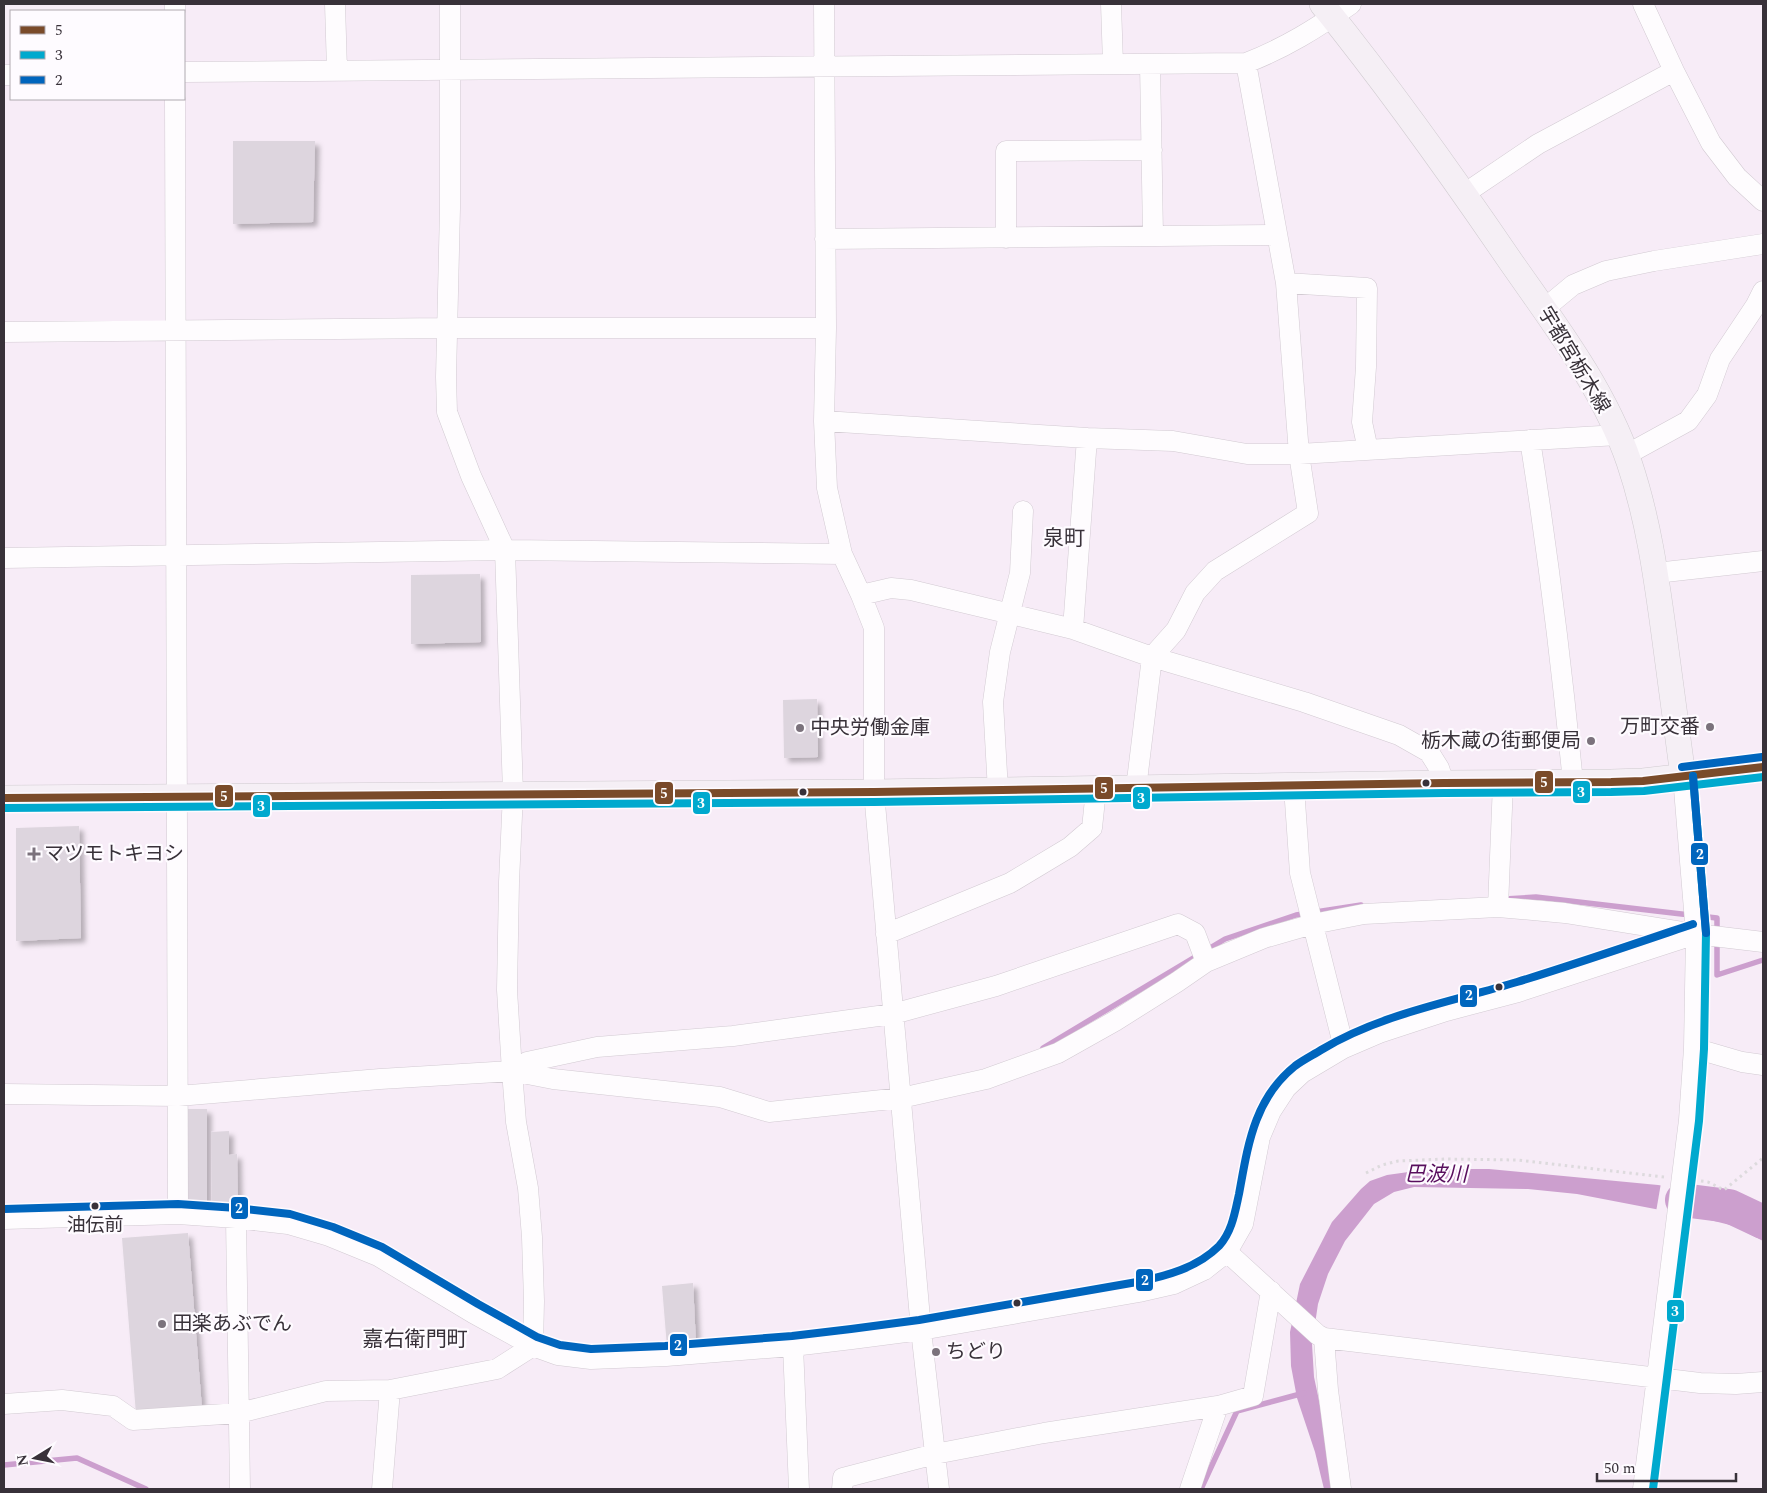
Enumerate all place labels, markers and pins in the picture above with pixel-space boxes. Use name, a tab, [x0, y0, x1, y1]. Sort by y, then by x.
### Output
place label: 万町交番	[1620, 712, 1700, 742]
place label: 中央労働金庫	[810, 713, 930, 743]
marker: 万町交番	[1704, 721, 1716, 733]
marker: 中央労働金庫	[794, 722, 806, 734]
place label: 栃木蔵の街郵便局	[1421, 726, 1581, 756]
marker: 栃木蔵の街郵便局	[1585, 735, 1597, 747]
unlabelled marker	[1421, 778, 1431, 788]
unlabelled marker	[798, 787, 808, 797]
place label: マツモトキヨシ	[44, 839, 184, 869]
marker: マツモトキヨシ	[28, 848, 40, 860]
unlabelled marker	[1494, 982, 1504, 992]
marker: 油伝前	[90, 1201, 100, 1211]
place label: 油伝前	[66, 1211, 124, 1240]
unlabelled marker	[1012, 1298, 1022, 1308]
place label: 田楽あぶでん	[172, 1309, 292, 1339]
marker: 田楽あぶでん	[156, 1318, 168, 1330]
place label: ちどり	[946, 1337, 1006, 1367]
marker: ちどり	[930, 1346, 942, 1358]

